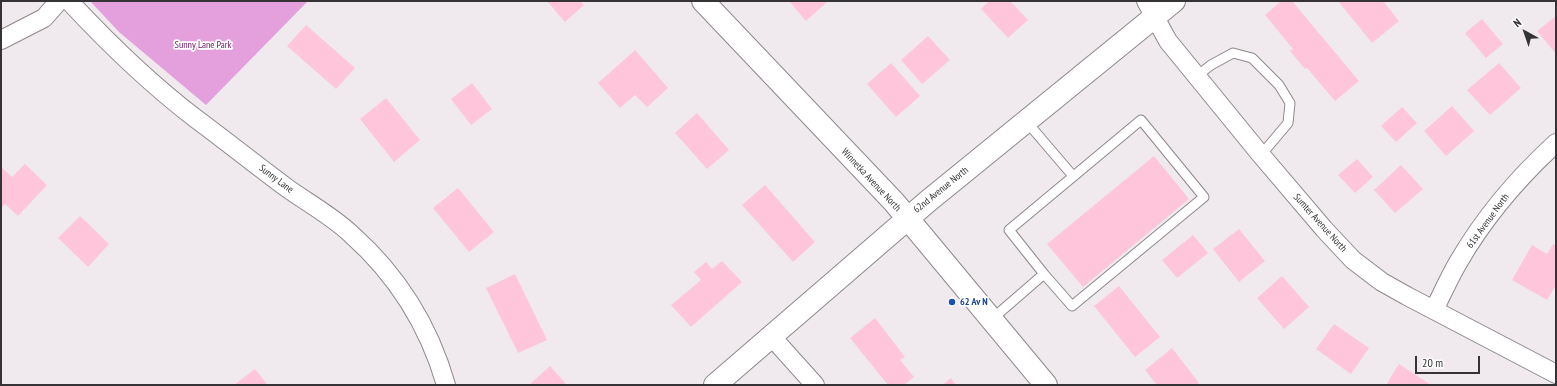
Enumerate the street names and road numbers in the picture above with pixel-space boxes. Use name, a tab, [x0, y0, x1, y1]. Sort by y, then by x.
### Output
street label: Winnetka Avenue North	[839, 146, 903, 214]
street label: Sunny Lane	[256, 162, 296, 196]
street label: 62nd Avenue North	[911, 164, 971, 216]
street label: Sumter Avenue North	[1291, 191, 1349, 255]
street label: 61st Avenue North	[1464, 191, 1512, 251]

